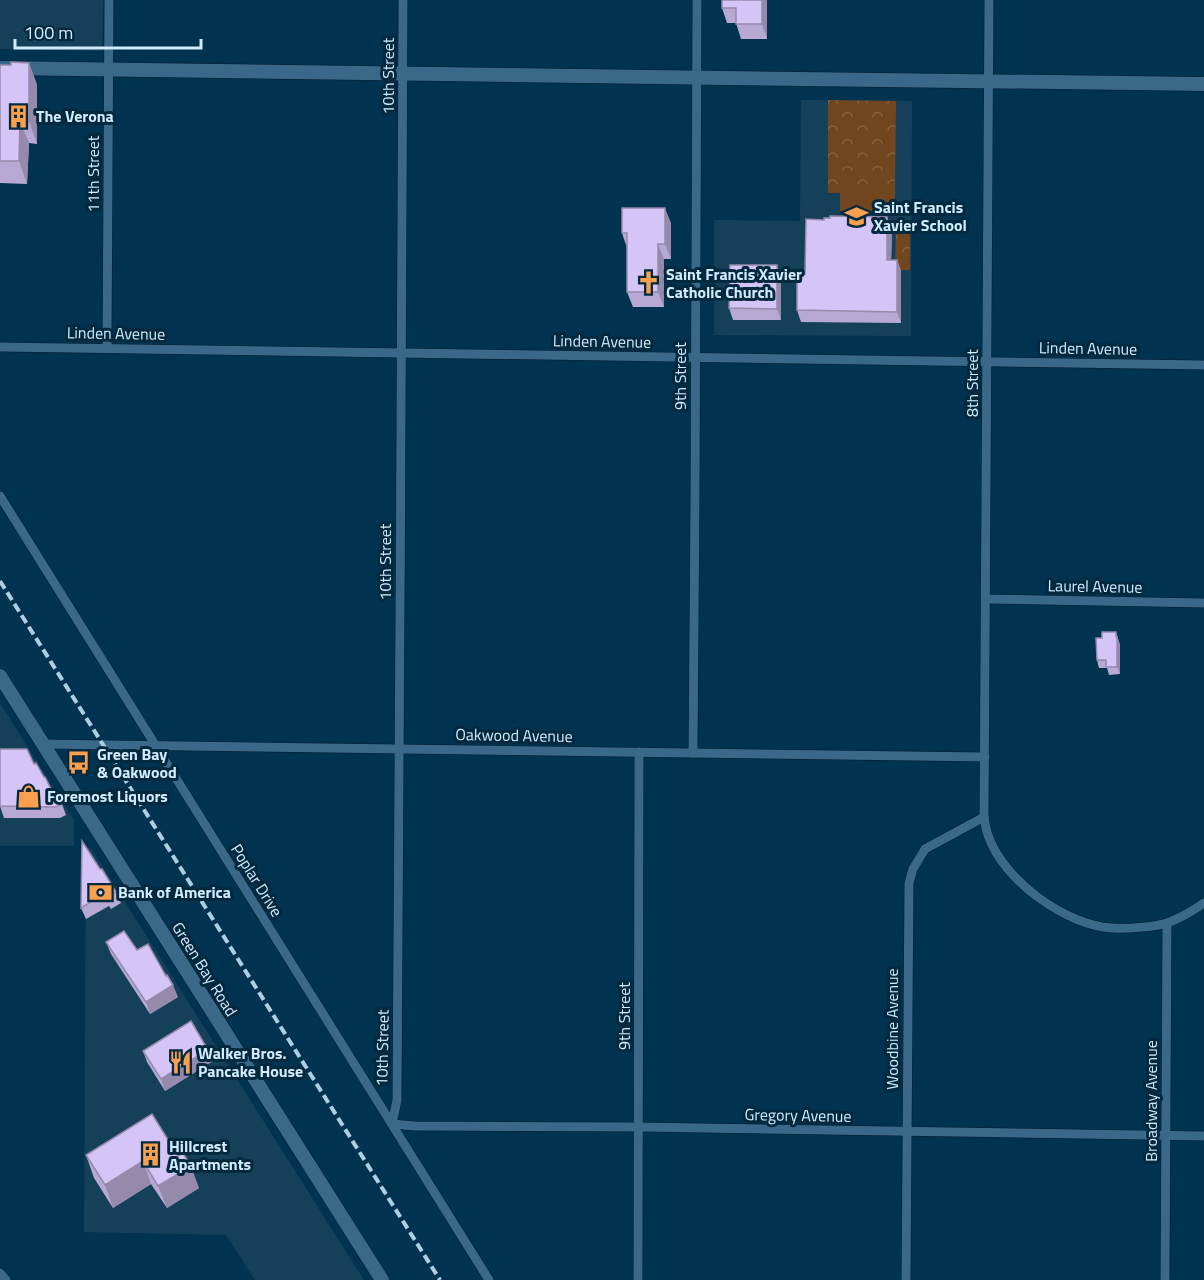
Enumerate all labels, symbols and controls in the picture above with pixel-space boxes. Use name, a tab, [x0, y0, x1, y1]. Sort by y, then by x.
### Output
scale bar	[15, 12, 201, 50]
text: 100 m	[24, 19, 73, 46]
street label: 10th Street	[376, 37, 400, 114]
building icon: The Verona	[5, 103, 31, 129]
place label: The Verona	[36, 104, 114, 128]
street label: 11th Street	[81, 135, 105, 212]
place label: Saint Francis Xavier School	[874, 195, 967, 237]
school or university icon: Saint Francis Xavier School	[843, 203, 869, 229]
place label: Saint Francis Xavier Catholic Church	[666, 262, 802, 304]
church icon: Saint Francis Xavier Catholic Church	[635, 270, 661, 296]
street label: Linden Avenue	[67, 320, 165, 346]
street label: Linden Avenue	[553, 328, 651, 354]
street label: Linden Avenue	[1039, 335, 1137, 361]
street label: 9th Street	[668, 342, 692, 410]
street label: 8th Street	[960, 349, 984, 417]
street label: 10th Street	[373, 523, 397, 600]
street label: Laurel Avenue	[1047, 573, 1143, 599]
street label: Oakwood Avenue	[455, 722, 573, 748]
place label: Green Bay & Oakwood	[97, 742, 177, 784]
bus stop icon: Green Bay & Oakwood	[66, 750, 92, 776]
shop icon: Foremost Liquors	[16, 783, 42, 809]
place label: Foremost Liquors	[47, 784, 168, 808]
street label: Poplar Drive	[225, 839, 289, 921]
bank icon: Bank of America	[87, 879, 113, 905]
place label: Bank of America	[118, 880, 231, 904]
street label: Green Bay Road	[166, 917, 244, 1021]
street label: Woodbine Avenue	[880, 968, 904, 1090]
street label: 9th Street	[612, 982, 636, 1050]
street label: 10th Street	[369, 1009, 395, 1087]
street label: Broadway Avenue	[1139, 1040, 1163, 1162]
place label: Walker Bros. Pancake House	[198, 1041, 303, 1083]
restaurant icon: Walker Bros. Pancake House	[167, 1049, 193, 1075]
street label: Gregory Avenue	[744, 1102, 852, 1128]
place label: Hillcrest Apartments	[169, 1134, 251, 1176]
building icon: Hillcrest Apartments	[138, 1142, 164, 1168]

